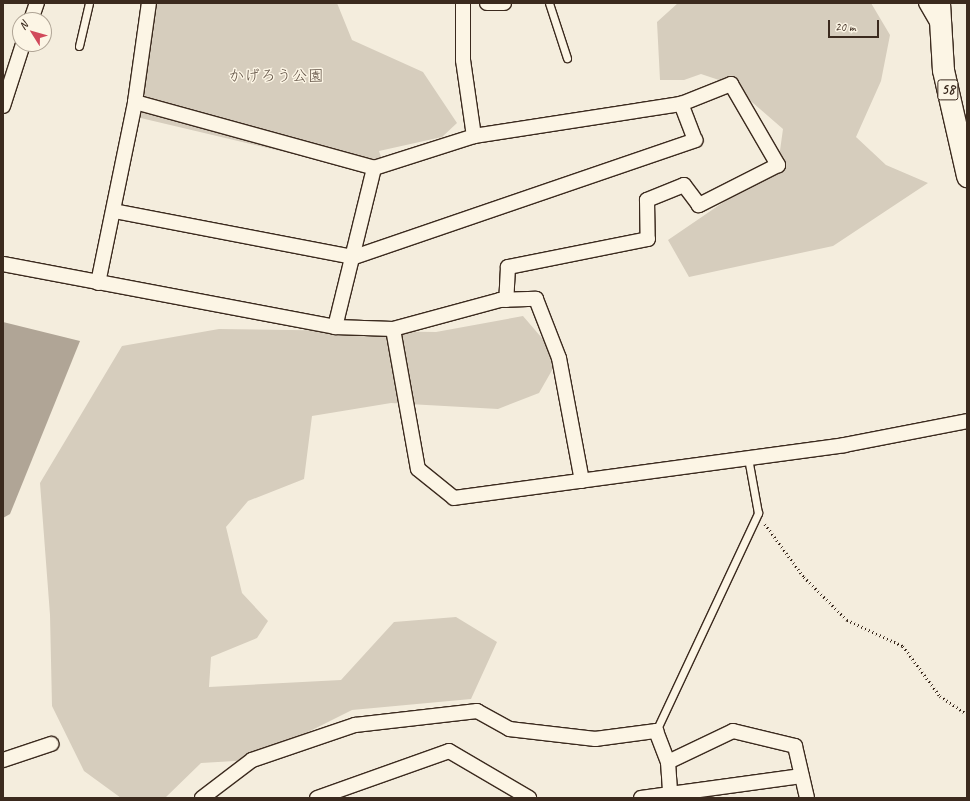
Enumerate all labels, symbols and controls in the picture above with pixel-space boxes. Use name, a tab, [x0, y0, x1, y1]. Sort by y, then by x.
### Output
north arrow	[12, 12, 52, 52]
scale bar	[830, 12, 881, 38]
text: N	[16, 18, 31, 32]
text: 20 m	[835, 19, 855, 35]
park label: かげろう公園	[228, 66, 324, 86]
road number: 58	[937, 77, 959, 103]

